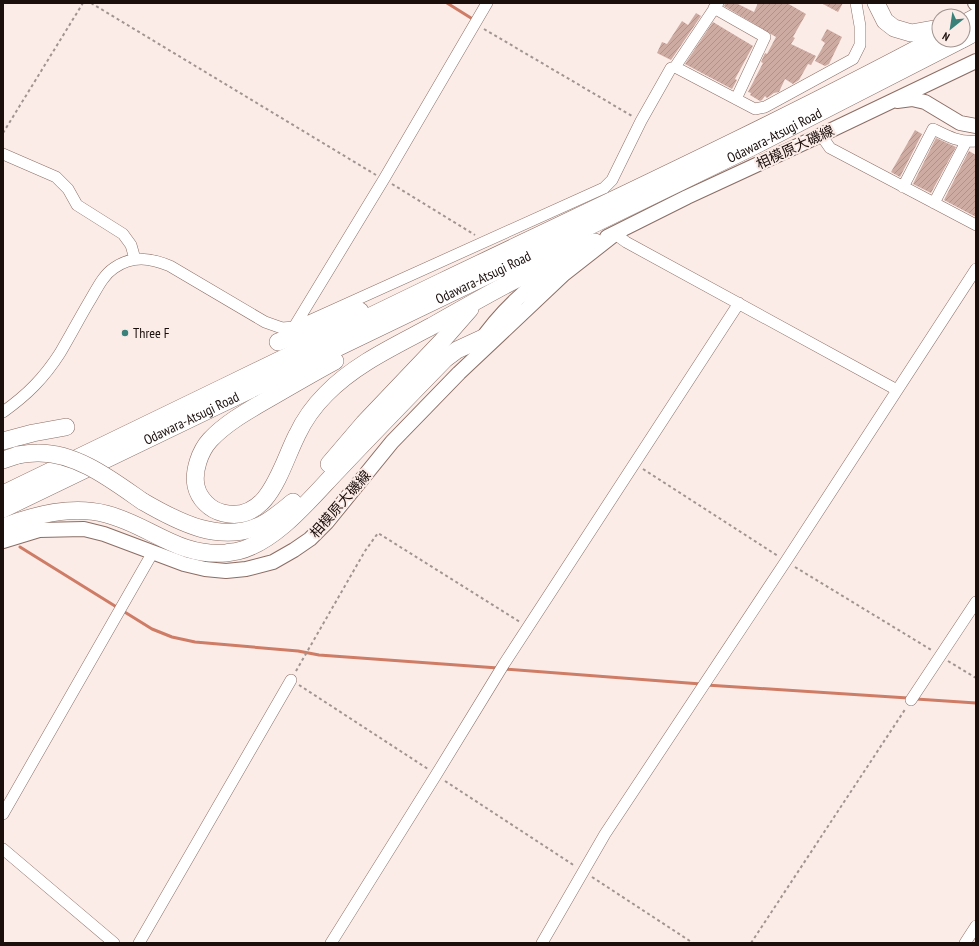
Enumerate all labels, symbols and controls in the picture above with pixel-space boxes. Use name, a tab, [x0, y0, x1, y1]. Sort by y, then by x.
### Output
north arrow	[931, 8, 971, 48]
text: N	[940, 29, 952, 44]
street label: Odawara-Atsugi Road	[724, 104, 825, 167]
street label: 相模原大磯線	[753, 121, 837, 173]
street label: Odawara-Atsugi Road	[432, 247, 534, 308]
place label: Three F	[133, 324, 170, 342]
marker: Three F	[120, 328, 130, 338]
street label: Odawara-Atsugi Road	[141, 388, 242, 449]
street label: 相模原大磯線	[306, 466, 374, 542]

